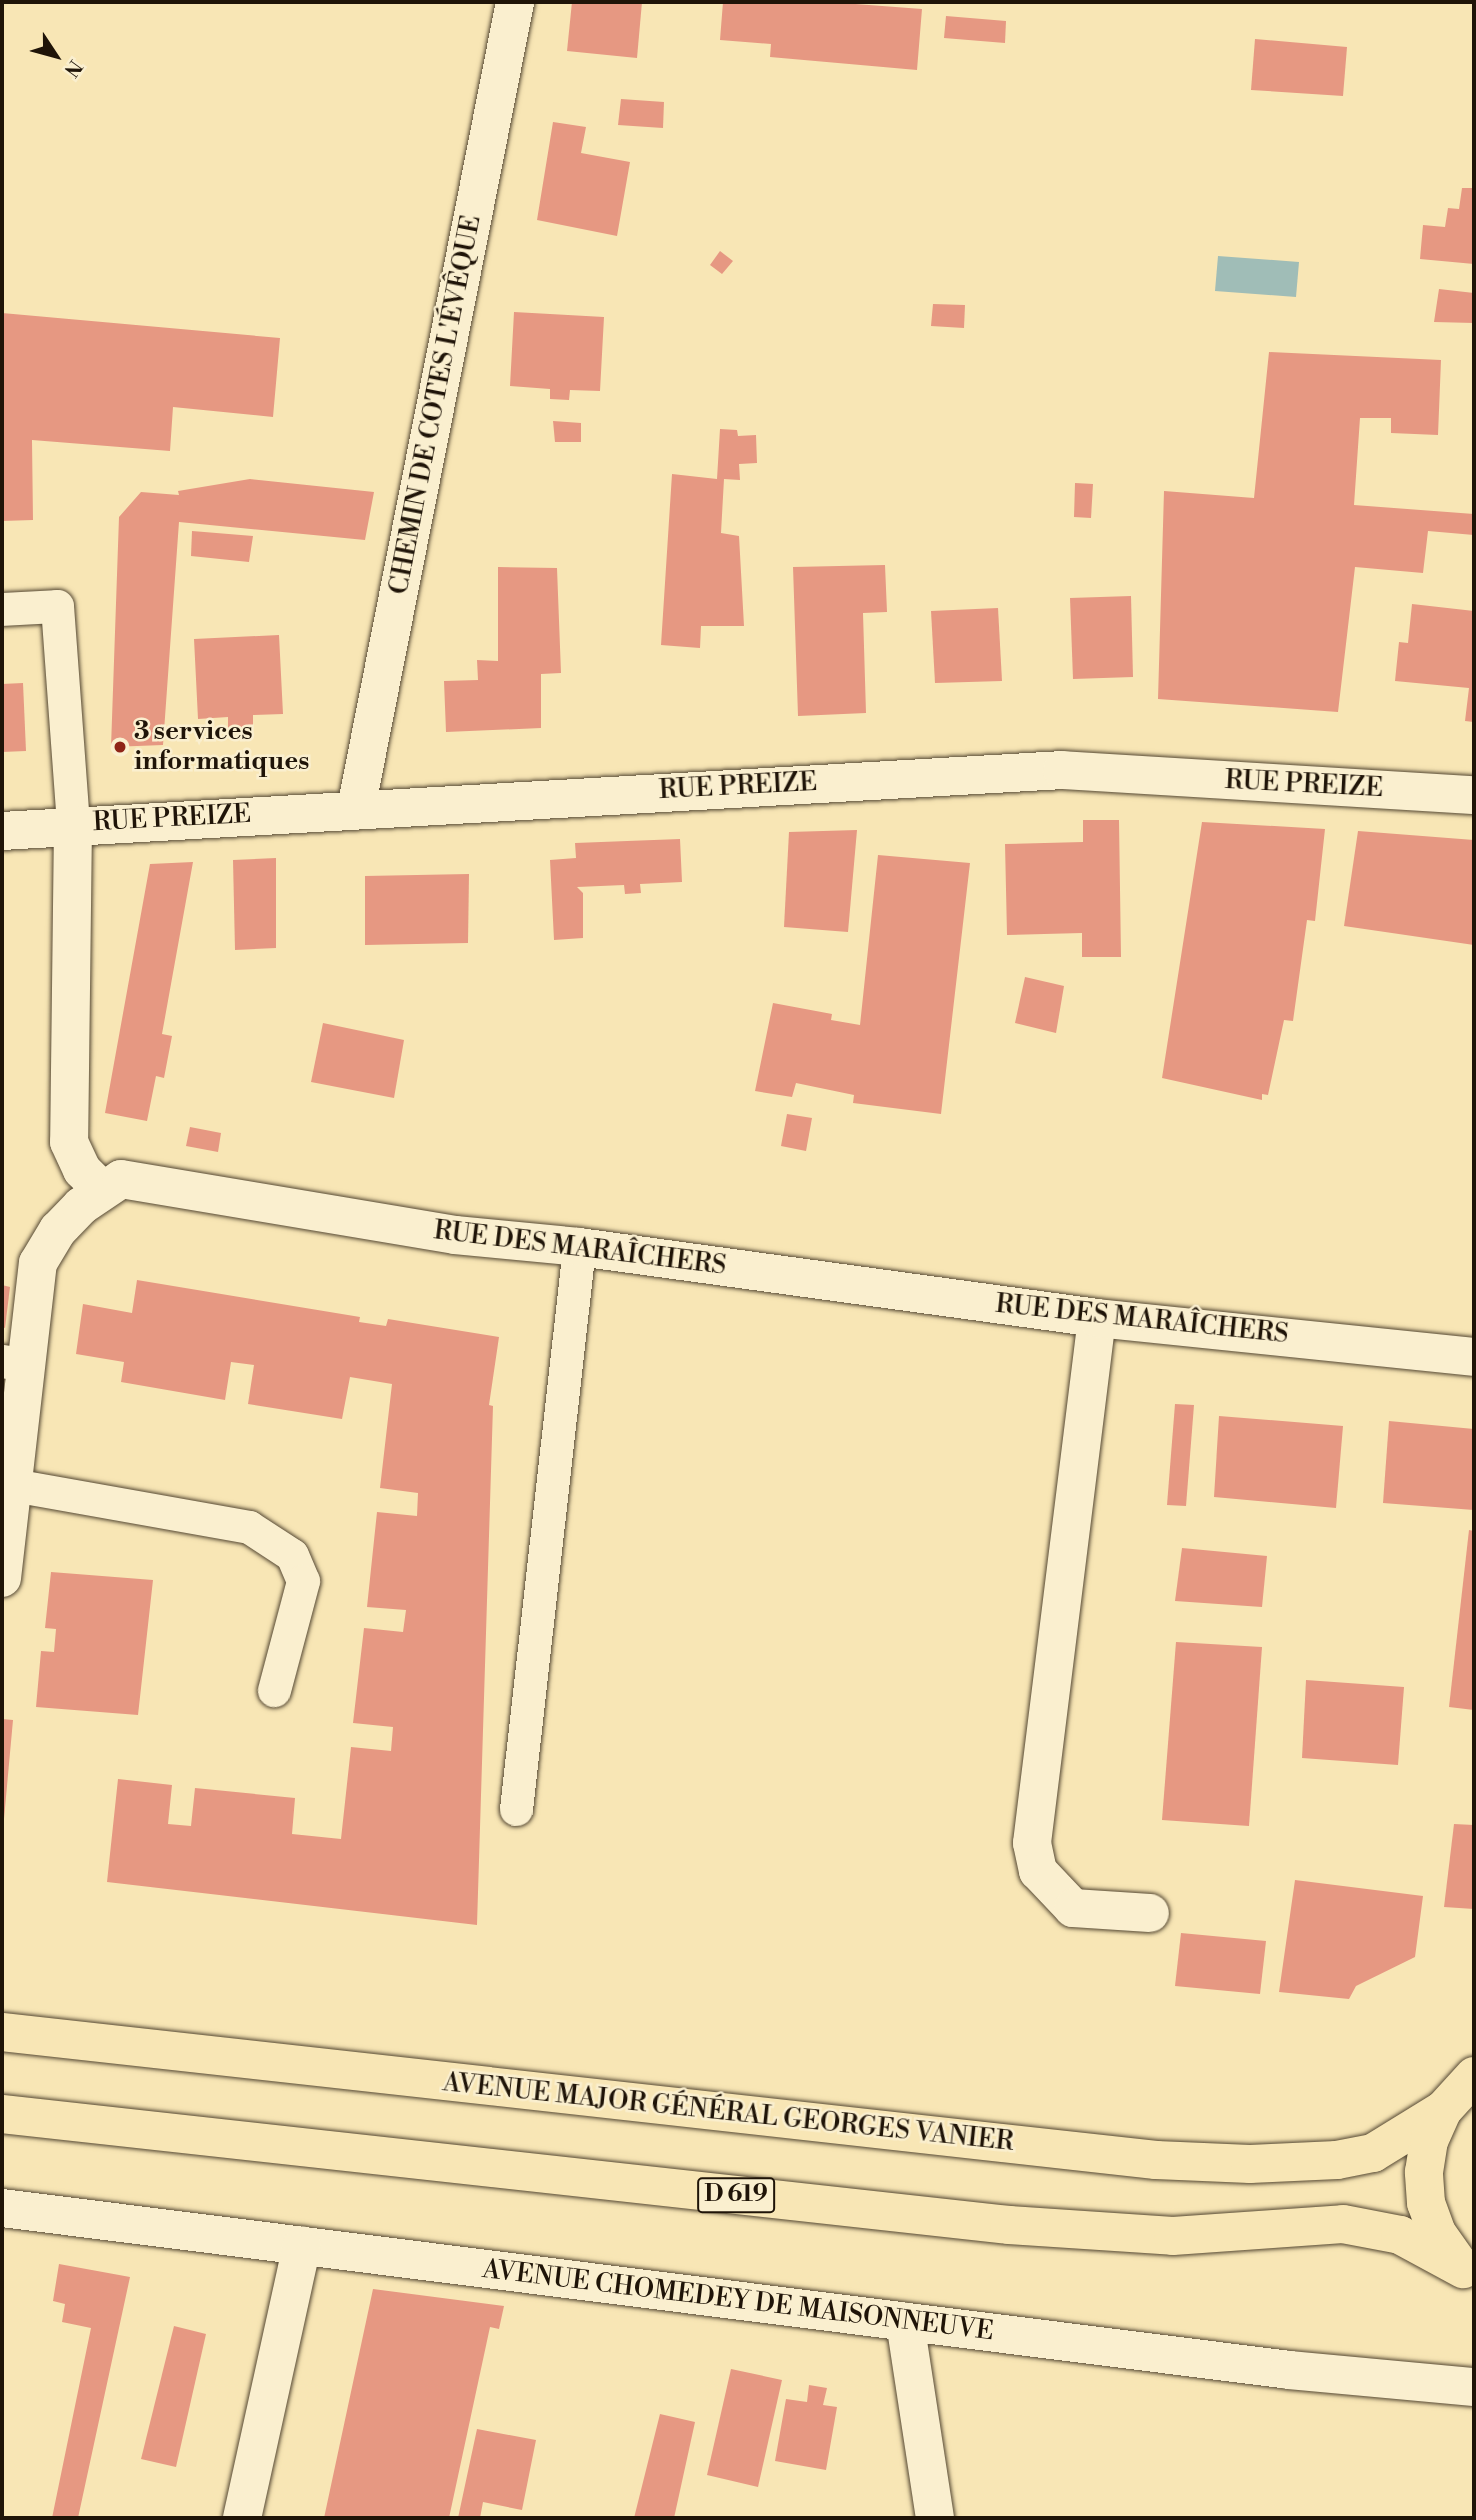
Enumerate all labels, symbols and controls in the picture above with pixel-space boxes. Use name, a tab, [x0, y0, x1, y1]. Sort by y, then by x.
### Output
north arrow	[21, 21, 91, 91]
text: N	[59, 55, 87, 81]
street label: CHEMIN DE COTES L'ÉVÊQUE	[384, 213, 488, 597]
place label: 3 services informatiques	[134, 716, 309, 778]
marker: 3 services informatiques	[112, 739, 128, 755]
street label: RUE PREIZE	[1224, 765, 1384, 805]
street label: RUE PREIZE	[658, 767, 818, 807]
street label: RUE PREIZE	[92, 799, 252, 839]
street label: RUE DES MARAÎCHERS	[432, 1216, 728, 1282]
street label: RUE DES MARAÎCHERS	[994, 1289, 1290, 1351]
street label: AVENUE MAJOR GÉNÉRAL GEORGES VANIER	[441, 2068, 1015, 2158]
road number: D 619	[696, 2174, 776, 2216]
street label: AVENUE CHOMEDEY DE MAISONNEUVE	[481, 2254, 995, 2348]

